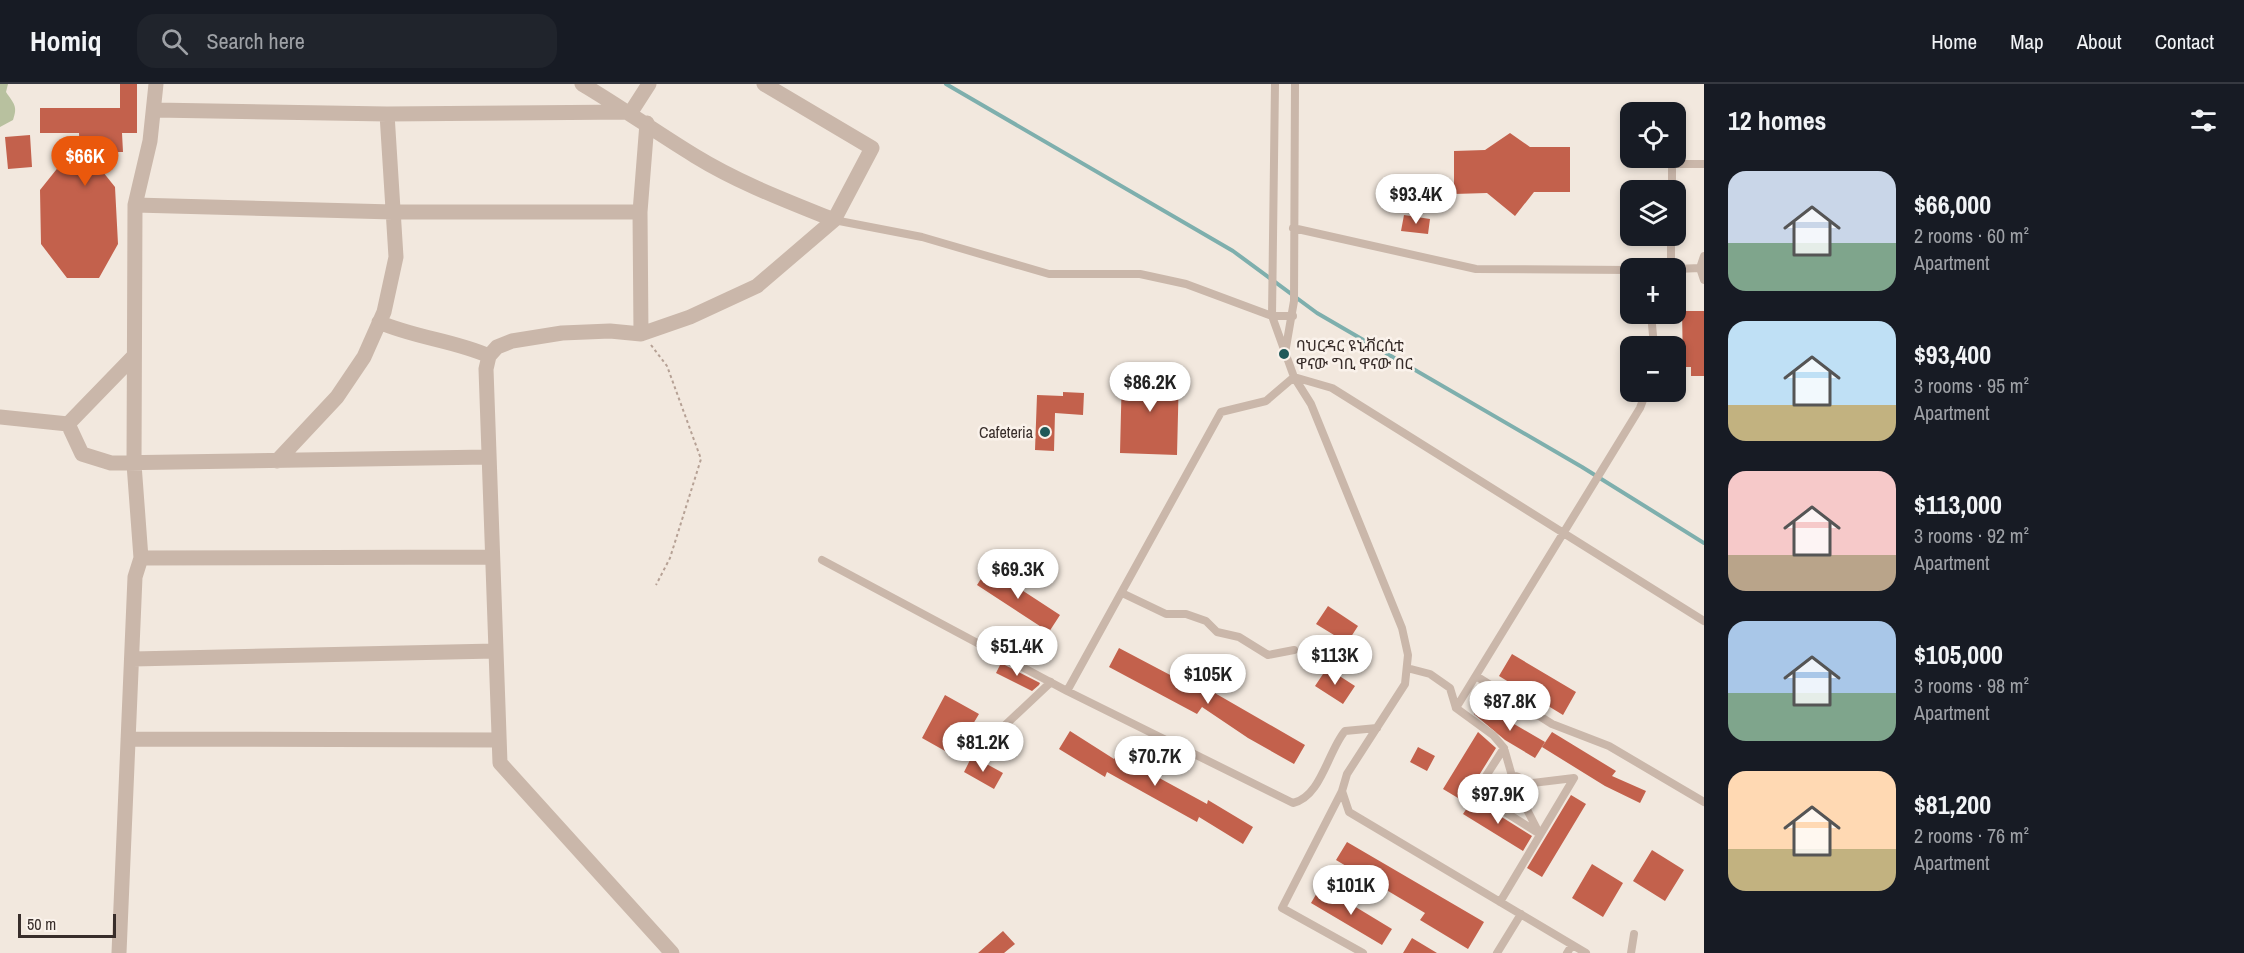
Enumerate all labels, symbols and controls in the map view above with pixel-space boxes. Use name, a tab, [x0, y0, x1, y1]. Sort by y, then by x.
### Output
search box	[137, 14, 557, 68]
text: Homiq	[30, 22, 101, 60]
icon: search	[158, 25, 191, 58]
text: Search here	[206, 26, 305, 56]
text: Home	[1931, 27, 1977, 56]
text: Map	[2010, 27, 2044, 56]
text: About	[2077, 27, 2122, 56]
text: Contact	[2155, 27, 2214, 56]
map controls	[1620, 102, 1686, 402]
button: locate	[1620, 102, 1686, 168]
text: 12 homes	[1728, 103, 1826, 138]
icon: filters	[2187, 104, 2220, 137]
pin: $66K	[49, 136, 121, 187]
text: $66K	[65, 142, 105, 169]
pin: $93.4K	[1367, 174, 1465, 225]
text: $93.4K	[1390, 180, 1442, 207]
button: layers	[1620, 180, 1686, 246]
text: $66,000	[1914, 187, 1991, 222]
icon: home	[1776, 195, 1848, 267]
text: 2 rooms · 60 m²	[1914, 222, 2029, 249]
text: Apartment	[1914, 249, 1990, 276]
button: +	[1620, 258, 1686, 324]
place label: ባህርዳር ዩኒቭርሲቲ ዋናው ግቢ ዋናው በር	[1296, 334, 1413, 374]
button: −	[1620, 336, 1686, 402]
text: $93,400	[1914, 337, 1991, 372]
icon: home	[1776, 345, 1848, 417]
marker: ባህርዳር ዩኒቭርሲቲ ዋናው ግቢ ዋናው በር	[1277, 347, 1291, 361]
pin: $86.2K	[1101, 362, 1199, 413]
text: $86.2K	[1124, 368, 1176, 395]
text: 3 rooms · 95 m²	[1914, 372, 2029, 399]
text: Apartment	[1914, 399, 1990, 426]
place label: Cafeteria	[979, 421, 1034, 443]
marker: Cafeteria	[1038, 425, 1052, 439]
text: $113,000	[1914, 487, 2002, 522]
icon: home	[1776, 495, 1848, 567]
text: 3 rooms · 92 m²	[1914, 522, 2029, 549]
pin: $69.3K	[969, 549, 1067, 600]
text: Apartment	[1914, 549, 1990, 576]
text: $69.3K	[992, 555, 1044, 582]
pin: $51.4K	[968, 626, 1066, 677]
text: $51.4K	[991, 632, 1043, 659]
pin: $113K	[1293, 635, 1377, 686]
text: $105,000	[1914, 637, 2003, 672]
text: $113K	[1311, 641, 1359, 668]
icon: home	[1776, 645, 1848, 717]
pin: $105K	[1166, 654, 1250, 705]
text: $105K	[1184, 660, 1232, 687]
text: 3 rooms · 98 m²	[1914, 672, 2029, 699]
pin: $87.8K	[1461, 681, 1559, 732]
text: $87.8K	[1484, 687, 1536, 714]
text: Apartment	[1914, 699, 1990, 726]
pin: $81.2K	[934, 722, 1032, 773]
text: $81.2K	[957, 728, 1009, 755]
pin: $70.7K	[1106, 736, 1204, 787]
text: $70.7K	[1129, 742, 1181, 769]
pin: $97.9K	[1449, 774, 1547, 825]
text: $97.9K	[1472, 780, 1524, 807]
text: $81,200	[1914, 787, 1991, 822]
icon: home	[1776, 795, 1848, 867]
text: 2 rooms · 76 m²	[1914, 822, 2029, 849]
text: Apartment	[1914, 849, 1990, 876]
pin: $101K	[1309, 865, 1393, 916]
text: $101K	[1327, 871, 1375, 898]
scale bar	[18, 911, 116, 938]
text: 50 m	[27, 913, 56, 935]

